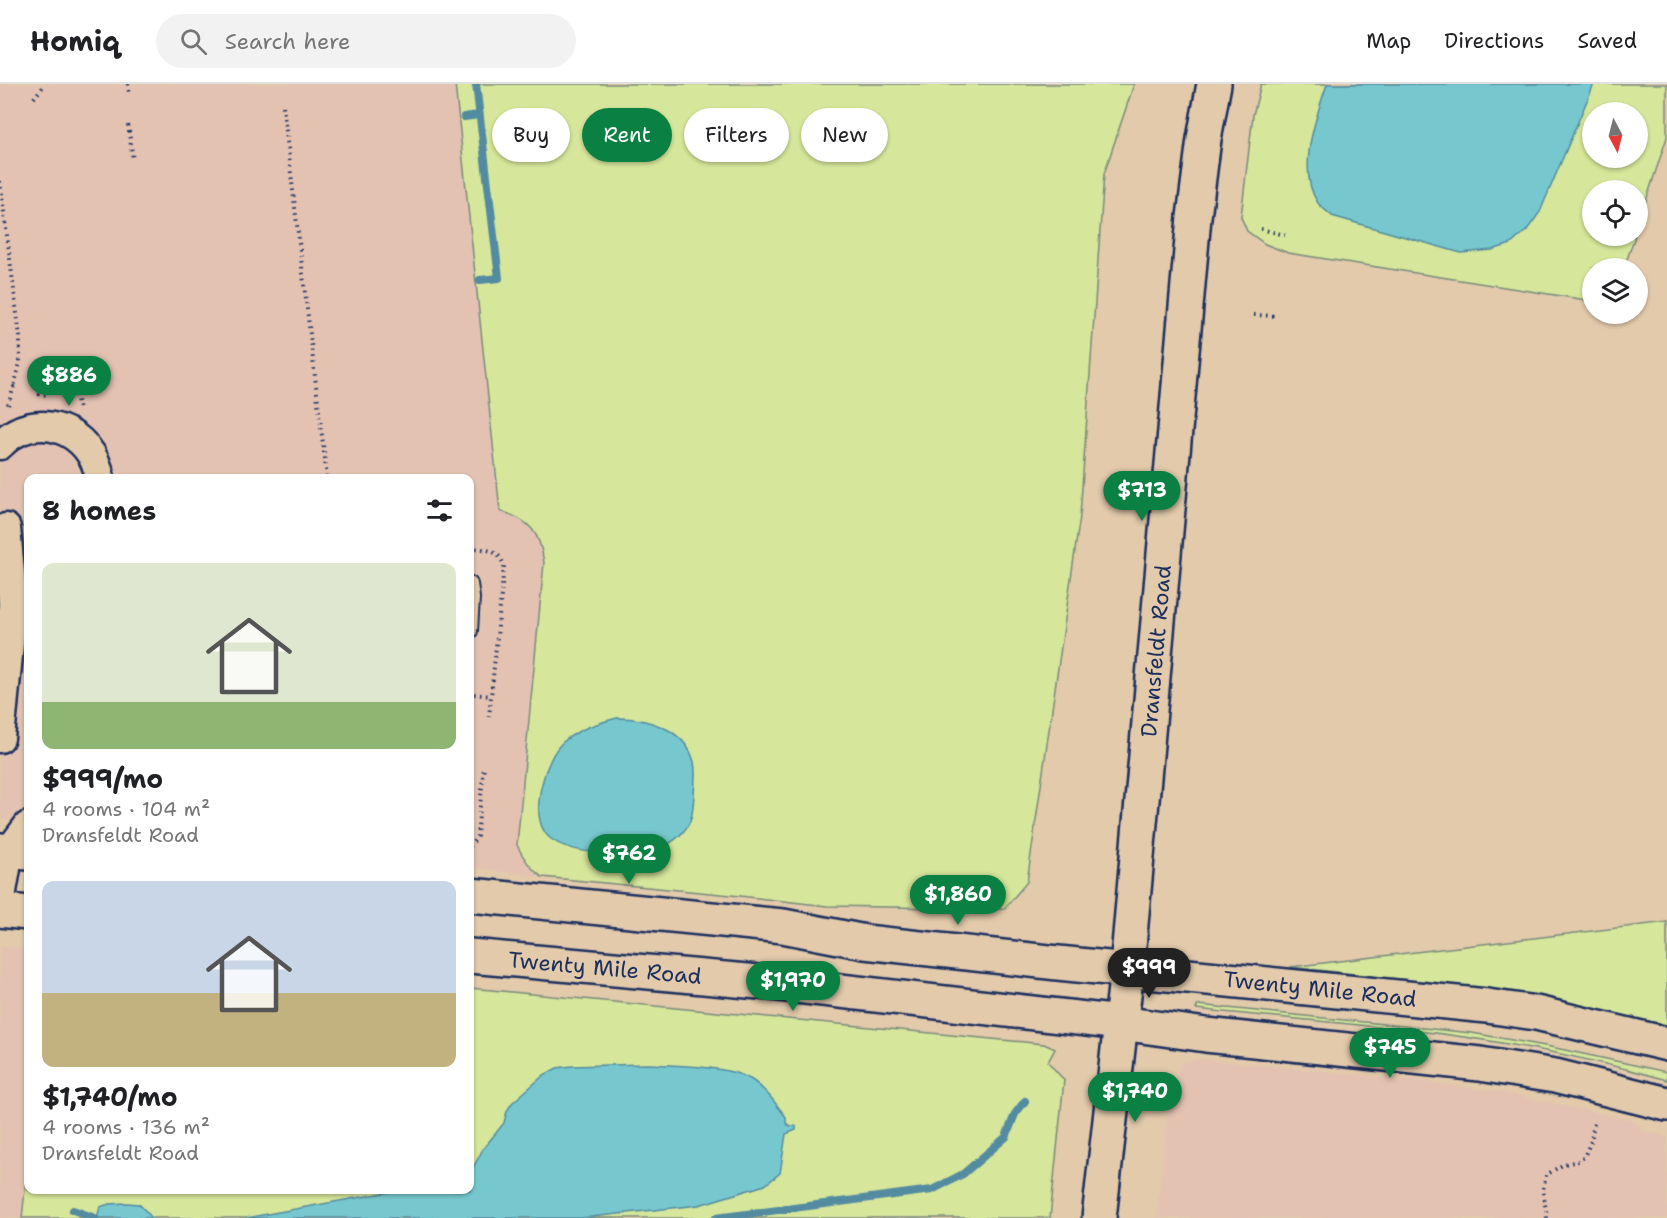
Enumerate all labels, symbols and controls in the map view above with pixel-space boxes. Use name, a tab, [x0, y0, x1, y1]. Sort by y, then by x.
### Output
search box	[156, 14, 576, 68]
text: Homiq	[30, 22, 120, 60]
icon: search	[177, 25, 210, 58]
text: Search here	[225, 27, 351, 56]
text: Map	[1366, 27, 1411, 55]
text: Directions	[1444, 27, 1544, 55]
text: Saved	[1577, 27, 1637, 55]
north arrow	[1582, 102, 1648, 168]
map controls	[1582, 102, 1648, 324]
chip: Buy	[492, 108, 570, 162]
chip: Rent	[582, 108, 672, 162]
chip: Filters	[684, 108, 789, 162]
chip: New	[801, 108, 888, 162]
button: locate	[1582, 180, 1648, 246]
button: layers	[1582, 258, 1648, 324]
pin: $886	[33, 356, 105, 407]
text: $886	[41, 362, 97, 388]
pin: $713	[1106, 471, 1178, 522]
text: $713	[1117, 477, 1167, 503]
text: 8 homes	[42, 493, 156, 528]
icon: filters	[423, 494, 456, 527]
street label: Dransfeldt Road	[1134, 564, 1178, 738]
icon: home	[195, 602, 303, 710]
text: $999/mo	[42, 761, 163, 796]
text: 4 rooms · 104 m²	[42, 796, 210, 822]
text: Dransfeldt Road	[42, 822, 199, 848]
pin: $762	[593, 834, 665, 885]
text: $762	[602, 840, 656, 866]
pin: $1,860	[909, 875, 1007, 926]
text: $1,860	[924, 881, 992, 907]
icon: home	[195, 920, 303, 1028]
street label: Twenty Mile Road	[507, 945, 703, 991]
pin: $999	[1113, 948, 1185, 999]
text: $999	[1122, 954, 1176, 980]
pin: $1,970	[744, 961, 842, 1012]
street label: Twenty Mile Road	[1222, 964, 1418, 1014]
text: $1,970	[760, 967, 826, 993]
pin: $745	[1354, 1028, 1426, 1079]
text: $745	[1363, 1034, 1417, 1060]
pin: $1,740	[1086, 1072, 1184, 1123]
text: $1,740	[1102, 1078, 1168, 1104]
text: $1,740/mo	[42, 1079, 178, 1114]
text: 4 rooms · 136 m²	[42, 1114, 210, 1140]
text: Dransfeldt Road	[42, 1140, 199, 1166]

